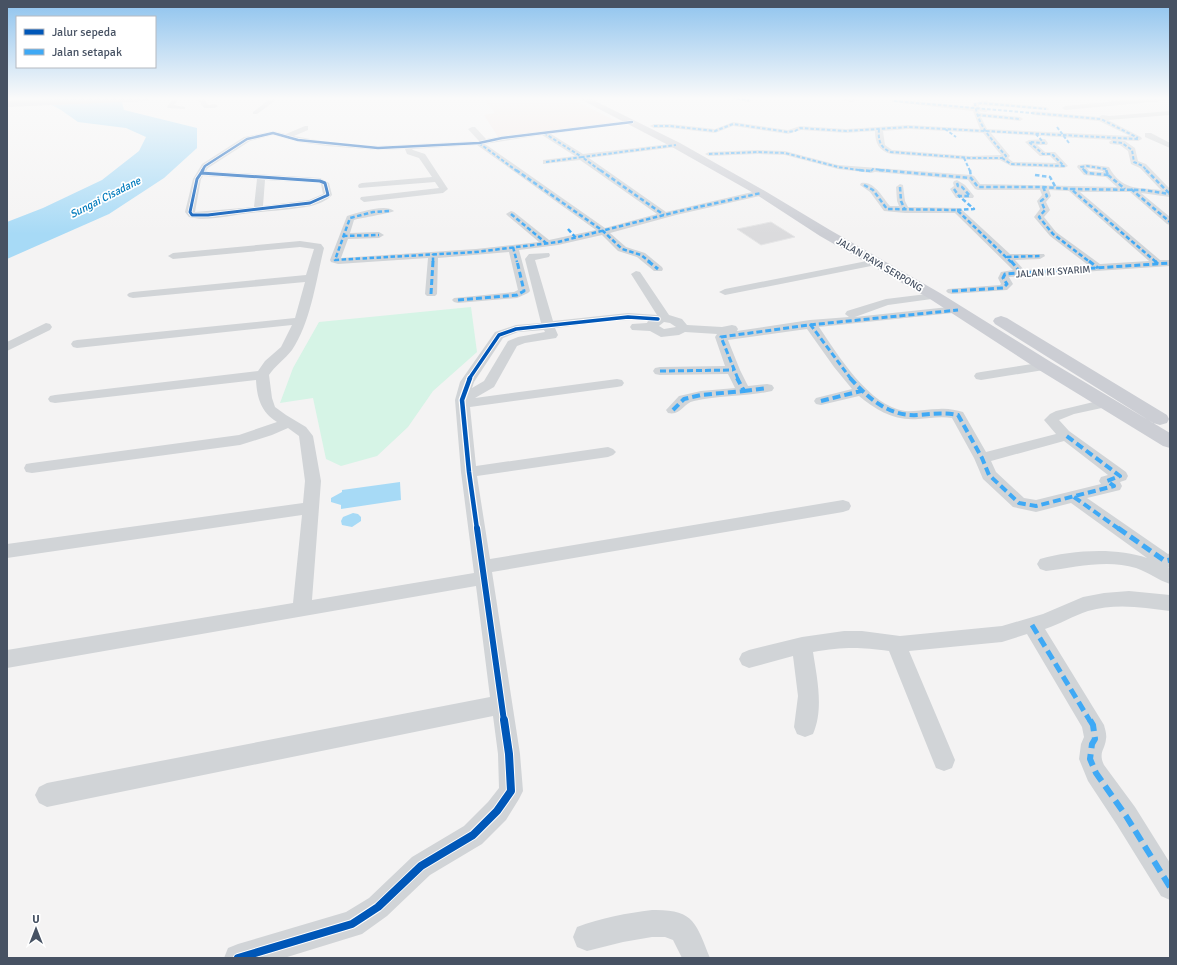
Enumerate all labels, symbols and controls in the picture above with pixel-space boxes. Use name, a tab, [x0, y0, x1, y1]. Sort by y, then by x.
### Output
legend	[16, 16, 156, 68]
text: Jalur sepeda	[52, 25, 116, 40]
text: Jalan setapak	[52, 45, 122, 60]
water label: Sungai Cisadane	[68, 174, 143, 221]
street label: JALAN RAYA SERPONG	[834, 235, 925, 295]
street label: JALAN KI SYARIM	[1015, 263, 1091, 281]
north arrow	[16, 909, 56, 949]
text: U	[32, 913, 40, 926]

